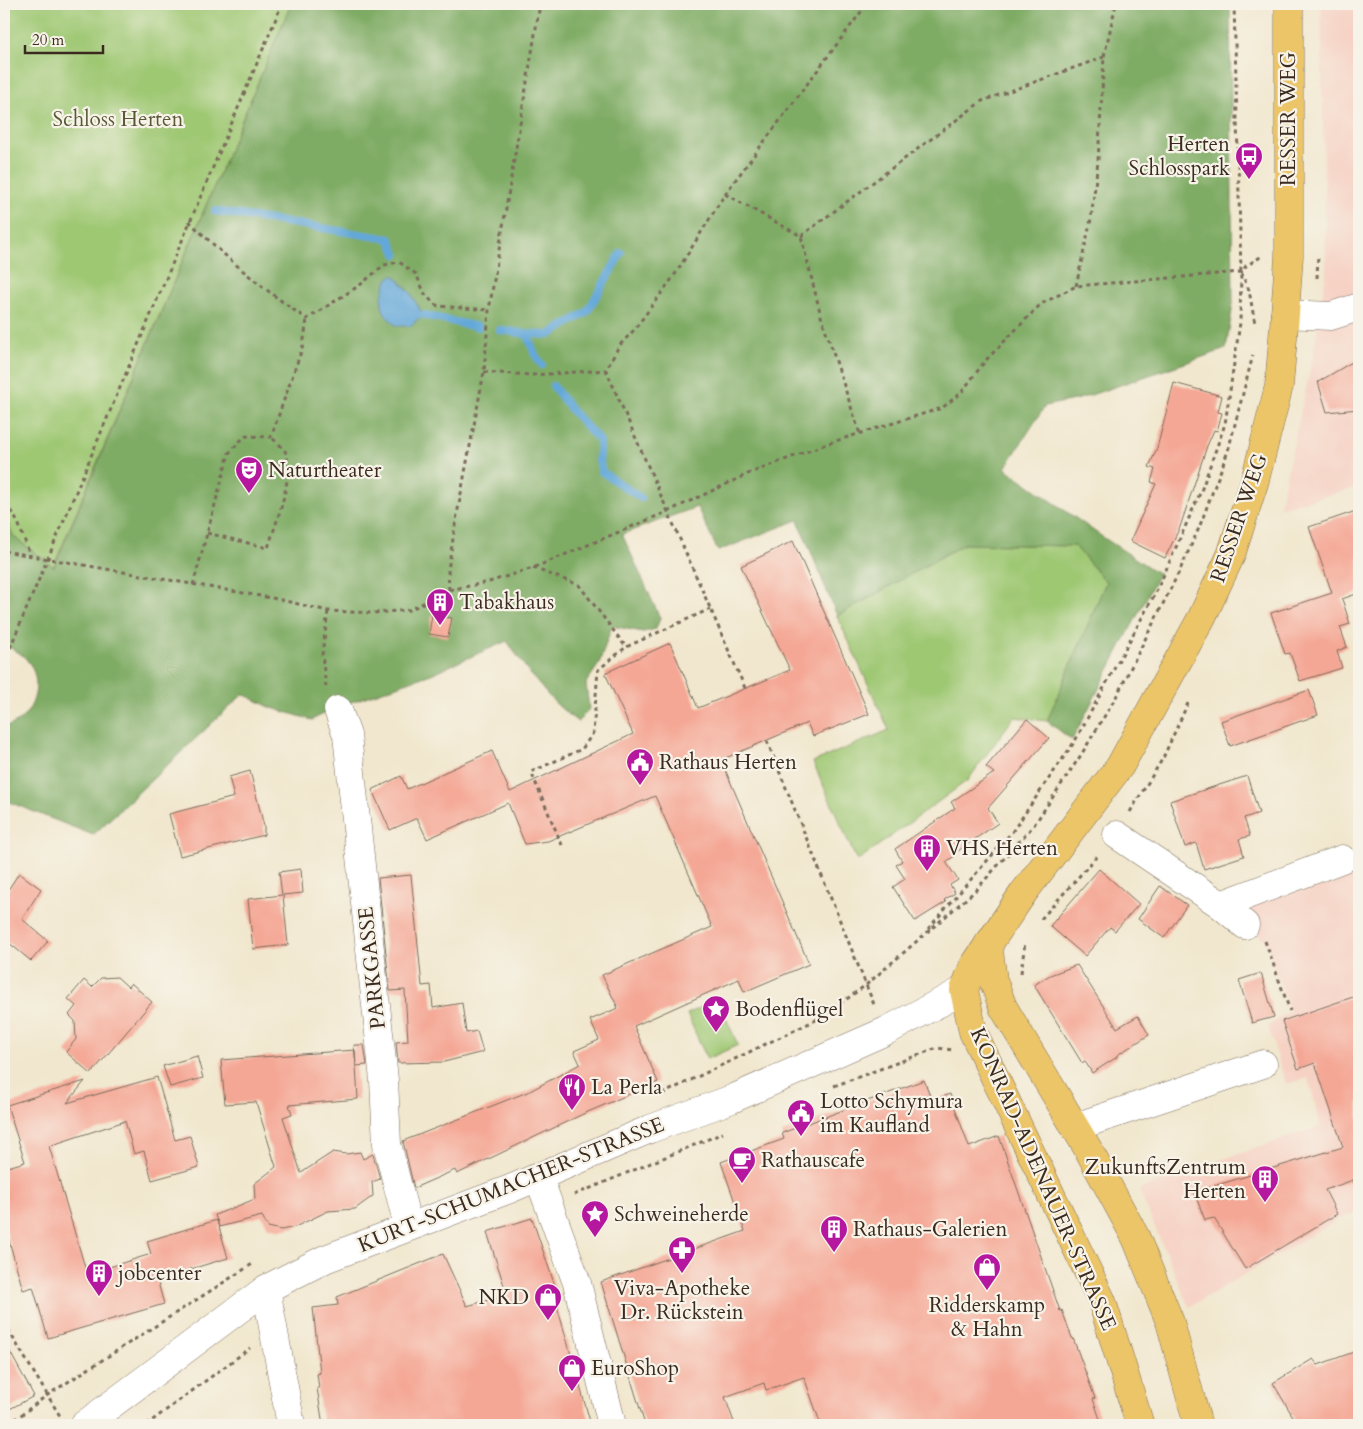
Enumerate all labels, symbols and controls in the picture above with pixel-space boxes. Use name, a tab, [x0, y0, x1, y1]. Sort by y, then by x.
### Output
scale bar	[25, 22, 102, 54]
text: 20 m	[32, 30, 64, 50]
street label: RESSER WEG	[1274, 51, 1303, 186]
park label: Schloss Herten	[53, 105, 183, 134]
place label: Herten Schlosspark	[1128, 130, 1231, 183]
bus stop icon: Herten Schlosspark	[1234, 141, 1264, 180]
street label: RESSER WEG	[1203, 449, 1275, 586]
theatre icon: Naturtheater	[234, 455, 264, 494]
place label: Naturtheater	[268, 456, 382, 485]
building icon: Tabakhaus	[425, 587, 455, 626]
place label: Tabakhaus	[459, 588, 554, 617]
public building icon: Rathaus Herten	[625, 747, 655, 786]
place label: Rathaus Herten	[659, 748, 797, 777]
building icon: VHS Herten	[912, 833, 942, 872]
place label: VHS Herten	[946, 834, 1058, 863]
street label: PARKGASSE	[351, 905, 393, 1031]
place icon: Bodenflügel	[701, 994, 731, 1033]
place label: Bodenflügel	[735, 995, 843, 1024]
street label: KONRAD-ADENAUER-STRASSE	[963, 1023, 1123, 1335]
restaurant icon: La Perla	[557, 1072, 587, 1111]
place label: La Perla	[591, 1073, 662, 1102]
place label: Lotto Schymura im Kaufland	[820, 1087, 963, 1140]
public building icon: Lotto Schymura im Kaufland	[786, 1098, 816, 1137]
street label: KURT-SCHUMACHER-STRASSE	[354, 1110, 669, 1260]
cafe icon: Rathauscafe	[727, 1145, 757, 1184]
place label: Rathauscafe	[761, 1146, 865, 1175]
place label: ZukunftsZentrum Herten	[1085, 1153, 1246, 1206]
building icon: ZukunftsZentrum Herten	[1250, 1164, 1280, 1203]
place icon: Schweineherde	[580, 1199, 610, 1238]
place label: Schweineherde	[614, 1200, 749, 1229]
building icon: Rathaus-Galerien	[819, 1214, 849, 1253]
place label: Rathaus-Galerien	[853, 1215, 1007, 1244]
pharmacy icon: Viva-Apotheke Dr. Rückstein	[667, 1235, 697, 1274]
shop icon: Ridderskamp & Hahn	[972, 1252, 1002, 1291]
building icon: jobcenter	[84, 1258, 114, 1297]
place label: jobcenter	[115, 1259, 202, 1288]
place label: Viva-Apotheke Dr. Rückstein	[614, 1274, 750, 1327]
shop icon: NKD	[533, 1282, 563, 1321]
place label: NKD	[478, 1283, 529, 1312]
place label: Ridderskamp & Hahn	[929, 1291, 1045, 1344]
shop icon: EuroShop	[557, 1353, 587, 1392]
place label: EuroShop	[591, 1354, 679, 1383]

